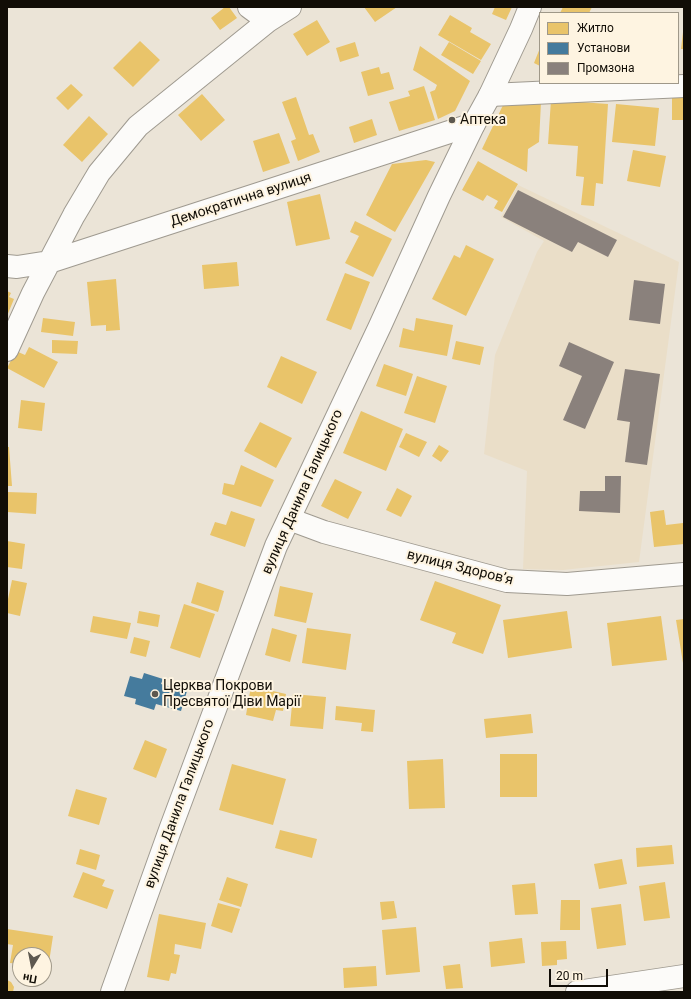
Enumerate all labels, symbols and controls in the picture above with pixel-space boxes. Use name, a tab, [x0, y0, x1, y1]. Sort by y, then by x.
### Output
legend	[539, 12, 679, 84]
text: Житло	[577, 21, 614, 35]
text: Установи	[577, 41, 630, 55]
text: Промзона	[577, 61, 634, 75]
place label: Аптека	[460, 112, 506, 128]
marker: Аптека	[447, 115, 457, 125]
street label: Демократична вулиця	[168, 169, 314, 231]
street label: вулиця Данила Галицького	[259, 407, 347, 577]
street label: вулиця Здоровʼя	[405, 547, 515, 589]
place label: Церква Покрови Пресвятої Діви Марії	[163, 678, 301, 710]
marker: Церква Покрови Пресвятої Діви Марії	[150, 689, 160, 699]
street label: вулиця Данила Галицького	[142, 717, 218, 891]
north arrow	[12, 947, 52, 987]
scale bar	[551, 961, 610, 987]
text: 20 m	[556, 969, 583, 983]
text: Пн	[22, 971, 38, 986]

